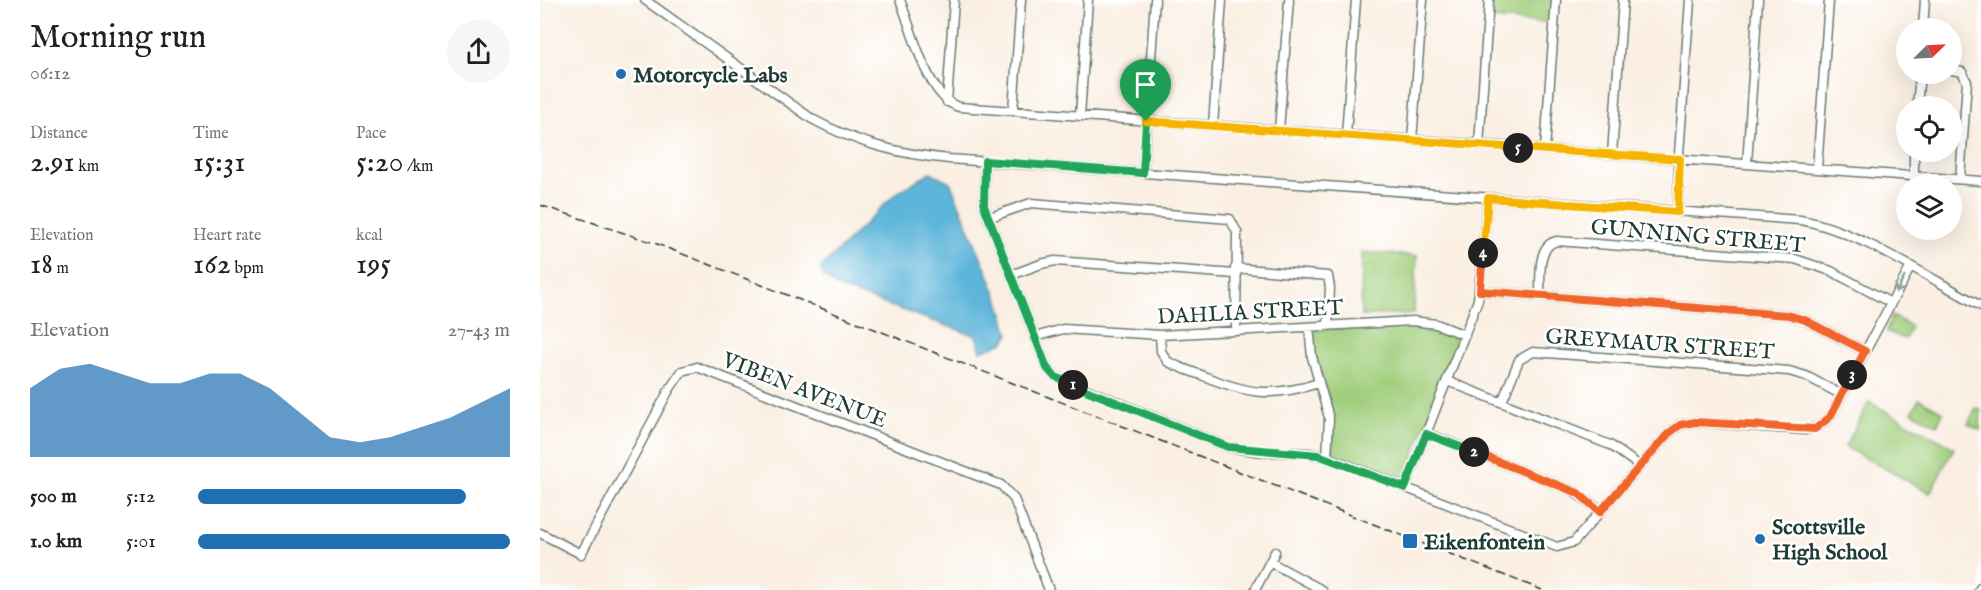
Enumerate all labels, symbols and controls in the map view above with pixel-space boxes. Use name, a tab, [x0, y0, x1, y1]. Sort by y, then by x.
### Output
text: Morning run	[30, 17, 206, 59]
north arrow	[1896, 18, 1962, 84]
map controls	[1896, 18, 1962, 240]
button: share	[447, 20, 510, 83]
pin	[1120, 59, 1171, 121]
text: 06:12	[30, 61, 70, 86]
place label: Motorcycle Labs	[633, 62, 788, 90]
marker: Motorcycle Labs	[614, 67, 628, 81]
icon: arrive	[1129, 68, 1162, 101]
button: locate	[1896, 96, 1962, 162]
text: Distance	[30, 124, 88, 144]
text: Time	[193, 124, 229, 144]
text: Pace	[356, 124, 386, 144]
pin: 5	[1503, 133, 1533, 163]
text: 5	[1515, 138, 1521, 158]
text: 2.91	[30, 144, 75, 182]
text: 15:31	[193, 144, 245, 182]
text: 5:20	[356, 144, 404, 182]
text: km	[75, 157, 99, 177]
text: /km	[404, 157, 433, 177]
button: layers	[1896, 174, 1962, 240]
street label: GUNNING STREET	[1590, 214, 1806, 260]
text: Elevation	[30, 226, 93, 246]
text: Heart rate	[193, 226, 261, 246]
text: kcal	[356, 226, 383, 246]
pin: 4	[1468, 238, 1498, 268]
text: 4	[1479, 243, 1487, 263]
text: 18	[30, 246, 53, 284]
text: 162	[193, 246, 231, 284]
text: 195	[356, 246, 391, 284]
text: m	[53, 259, 69, 279]
text: bpm	[231, 259, 264, 279]
one-way arrow	[1894, 276, 1906, 293]
street label: DAHLIA STREET	[1156, 294, 1344, 332]
text: Elevation	[30, 318, 109, 343]
text: 27–43 m	[448, 318, 510, 343]
street label: GREYMAUR STREET	[1544, 323, 1775, 367]
street label: VIBEN AVENUE	[717, 346, 890, 435]
pin: 3	[1837, 360, 1867, 390]
text: 3	[1849, 365, 1855, 385]
pin: 1	[1058, 370, 1088, 400]
text: 1	[1070, 375, 1076, 395]
pin: 2	[1459, 437, 1489, 467]
text: 2	[1470, 442, 1478, 462]
text: 500 m	[30, 484, 77, 509]
text: 5:12	[126, 484, 155, 509]
place label: Scottsville High School	[1772, 514, 1888, 567]
text: 1.0 km	[30, 529, 82, 554]
text: 5:01	[126, 529, 156, 554]
place label: Eikenfontein	[1424, 529, 1545, 557]
marker: Eikenfontein	[1401, 532, 1419, 550]
marker: Scottsville High School	[1753, 532, 1767, 546]

